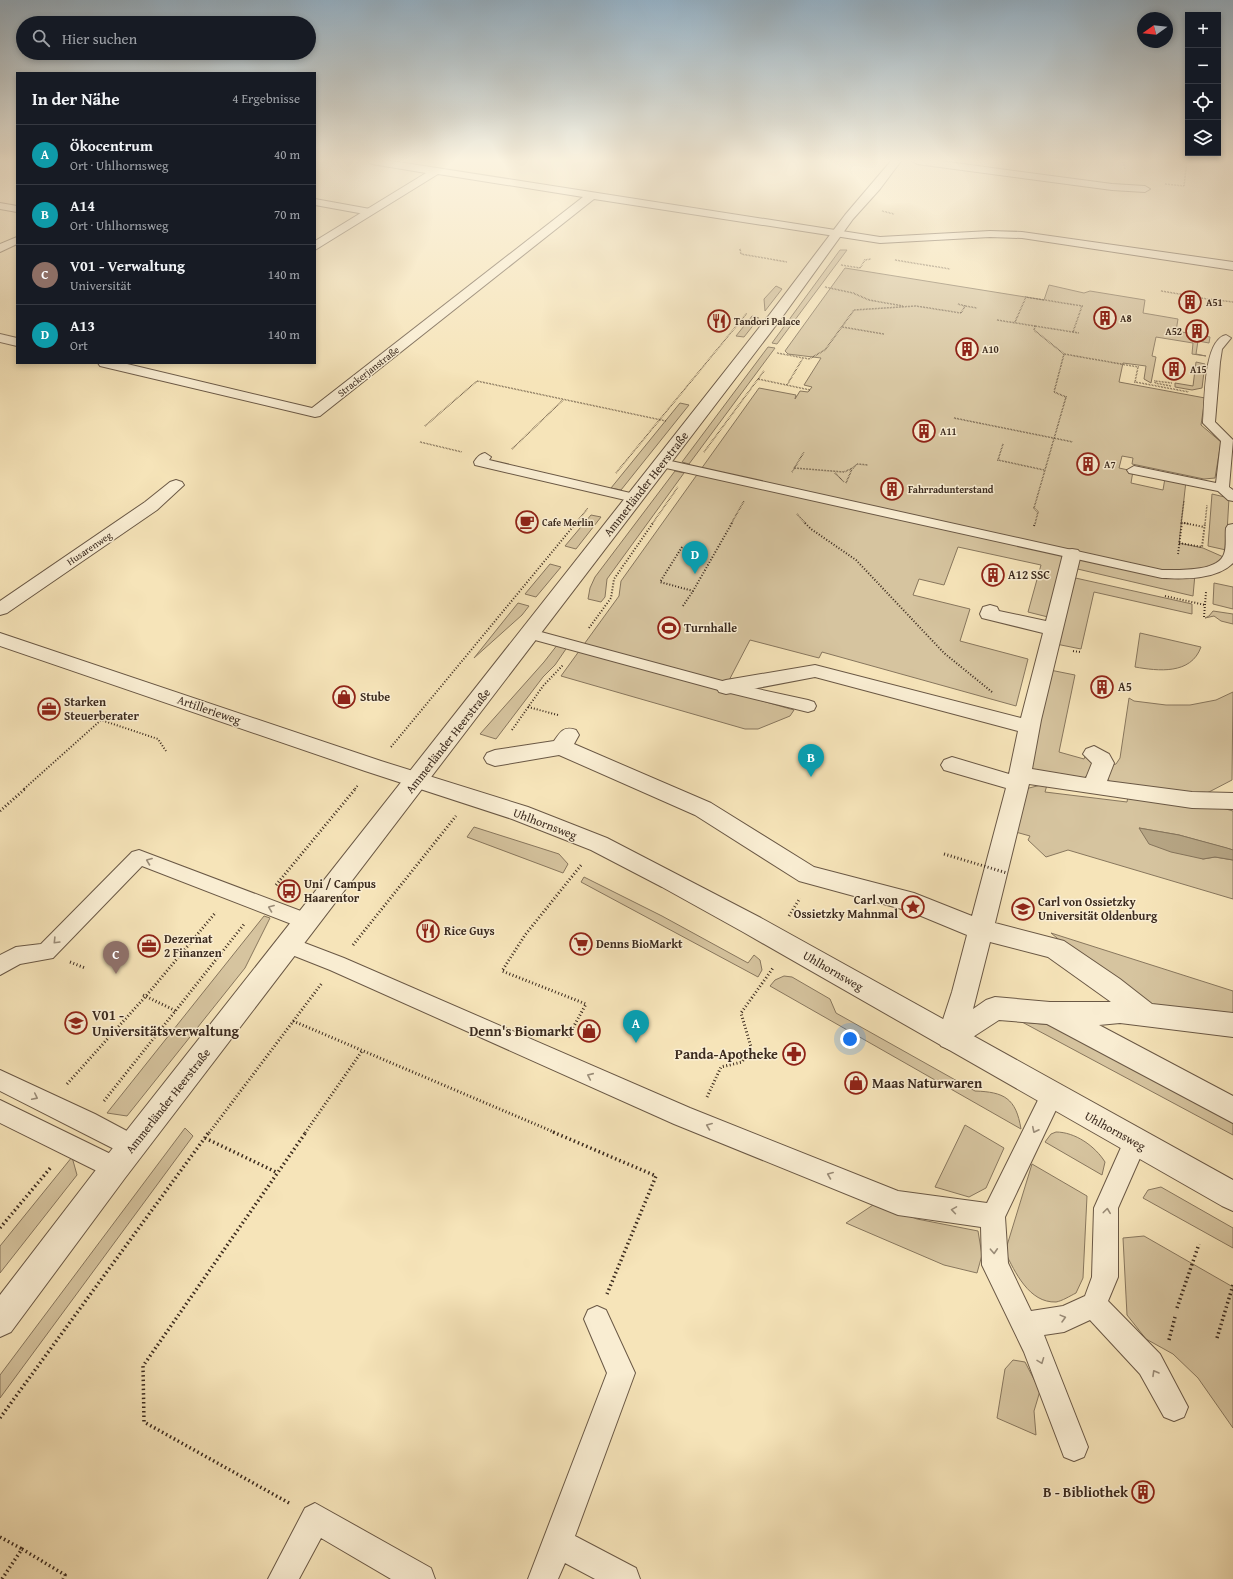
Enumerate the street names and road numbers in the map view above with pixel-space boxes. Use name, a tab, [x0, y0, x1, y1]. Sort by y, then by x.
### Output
street label: Strackerjanstraße	[334, 342, 403, 400]
street label: Ammerländer Heerstraße	[599, 427, 692, 540]
street label: Husarenweg	[64, 528, 115, 569]
street label: Ammerländer Heerstraße	[401, 684, 494, 797]
street label: Artillerieweg	[175, 691, 243, 728]
street label: Uhlhornsweg	[511, 804, 580, 844]
street label: Uhlhornsweg	[800, 946, 867, 995]
street label: Ammerländer Heerstraße	[121, 1044, 214, 1157]
street label: Uhlhornsweg	[1082, 1107, 1149, 1154]

